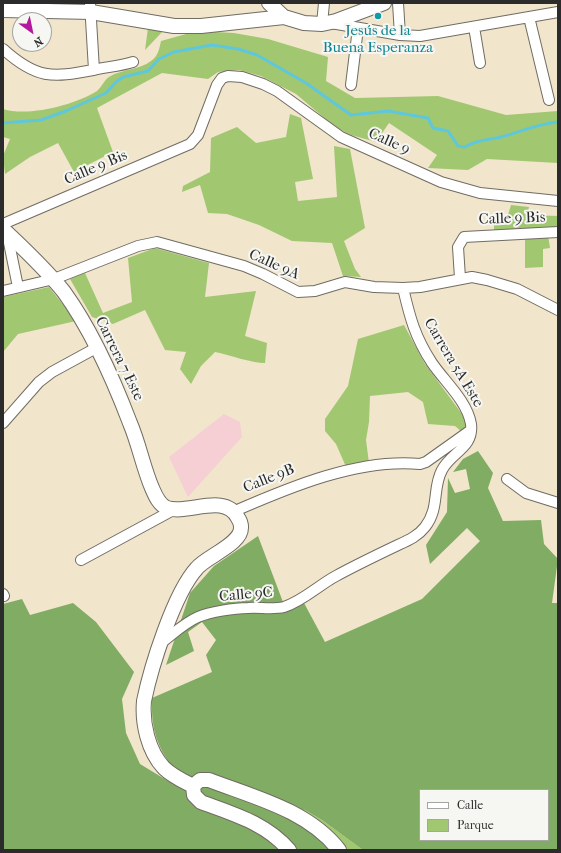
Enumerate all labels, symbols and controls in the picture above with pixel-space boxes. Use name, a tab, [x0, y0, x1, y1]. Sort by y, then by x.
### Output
marker: Jesús de la Buena Esperanza	[373, 11, 383, 21]
north arrow	[12, 12, 52, 52]
place label: Jesús de la Buena Esperanza	[323, 22, 433, 57]
text: N	[31, 34, 45, 49]
street label: Calle 9	[365, 125, 413, 159]
street label: Calle 9 Bis	[62, 147, 130, 189]
street label: Calle 9 Bis	[478, 209, 546, 229]
street label: Calle 9A	[246, 246, 302, 284]
street label: Carrera 7 Este	[91, 314, 147, 404]
street label: Carrera 5A Este	[419, 315, 487, 411]
street label: Calle 9B	[241, 461, 297, 497]
street label: Calle 9C	[218, 584, 274, 606]
legend	[419, 789, 549, 841]
text: Calle	[457, 798, 483, 812]
text: Parque	[457, 818, 494, 832]

